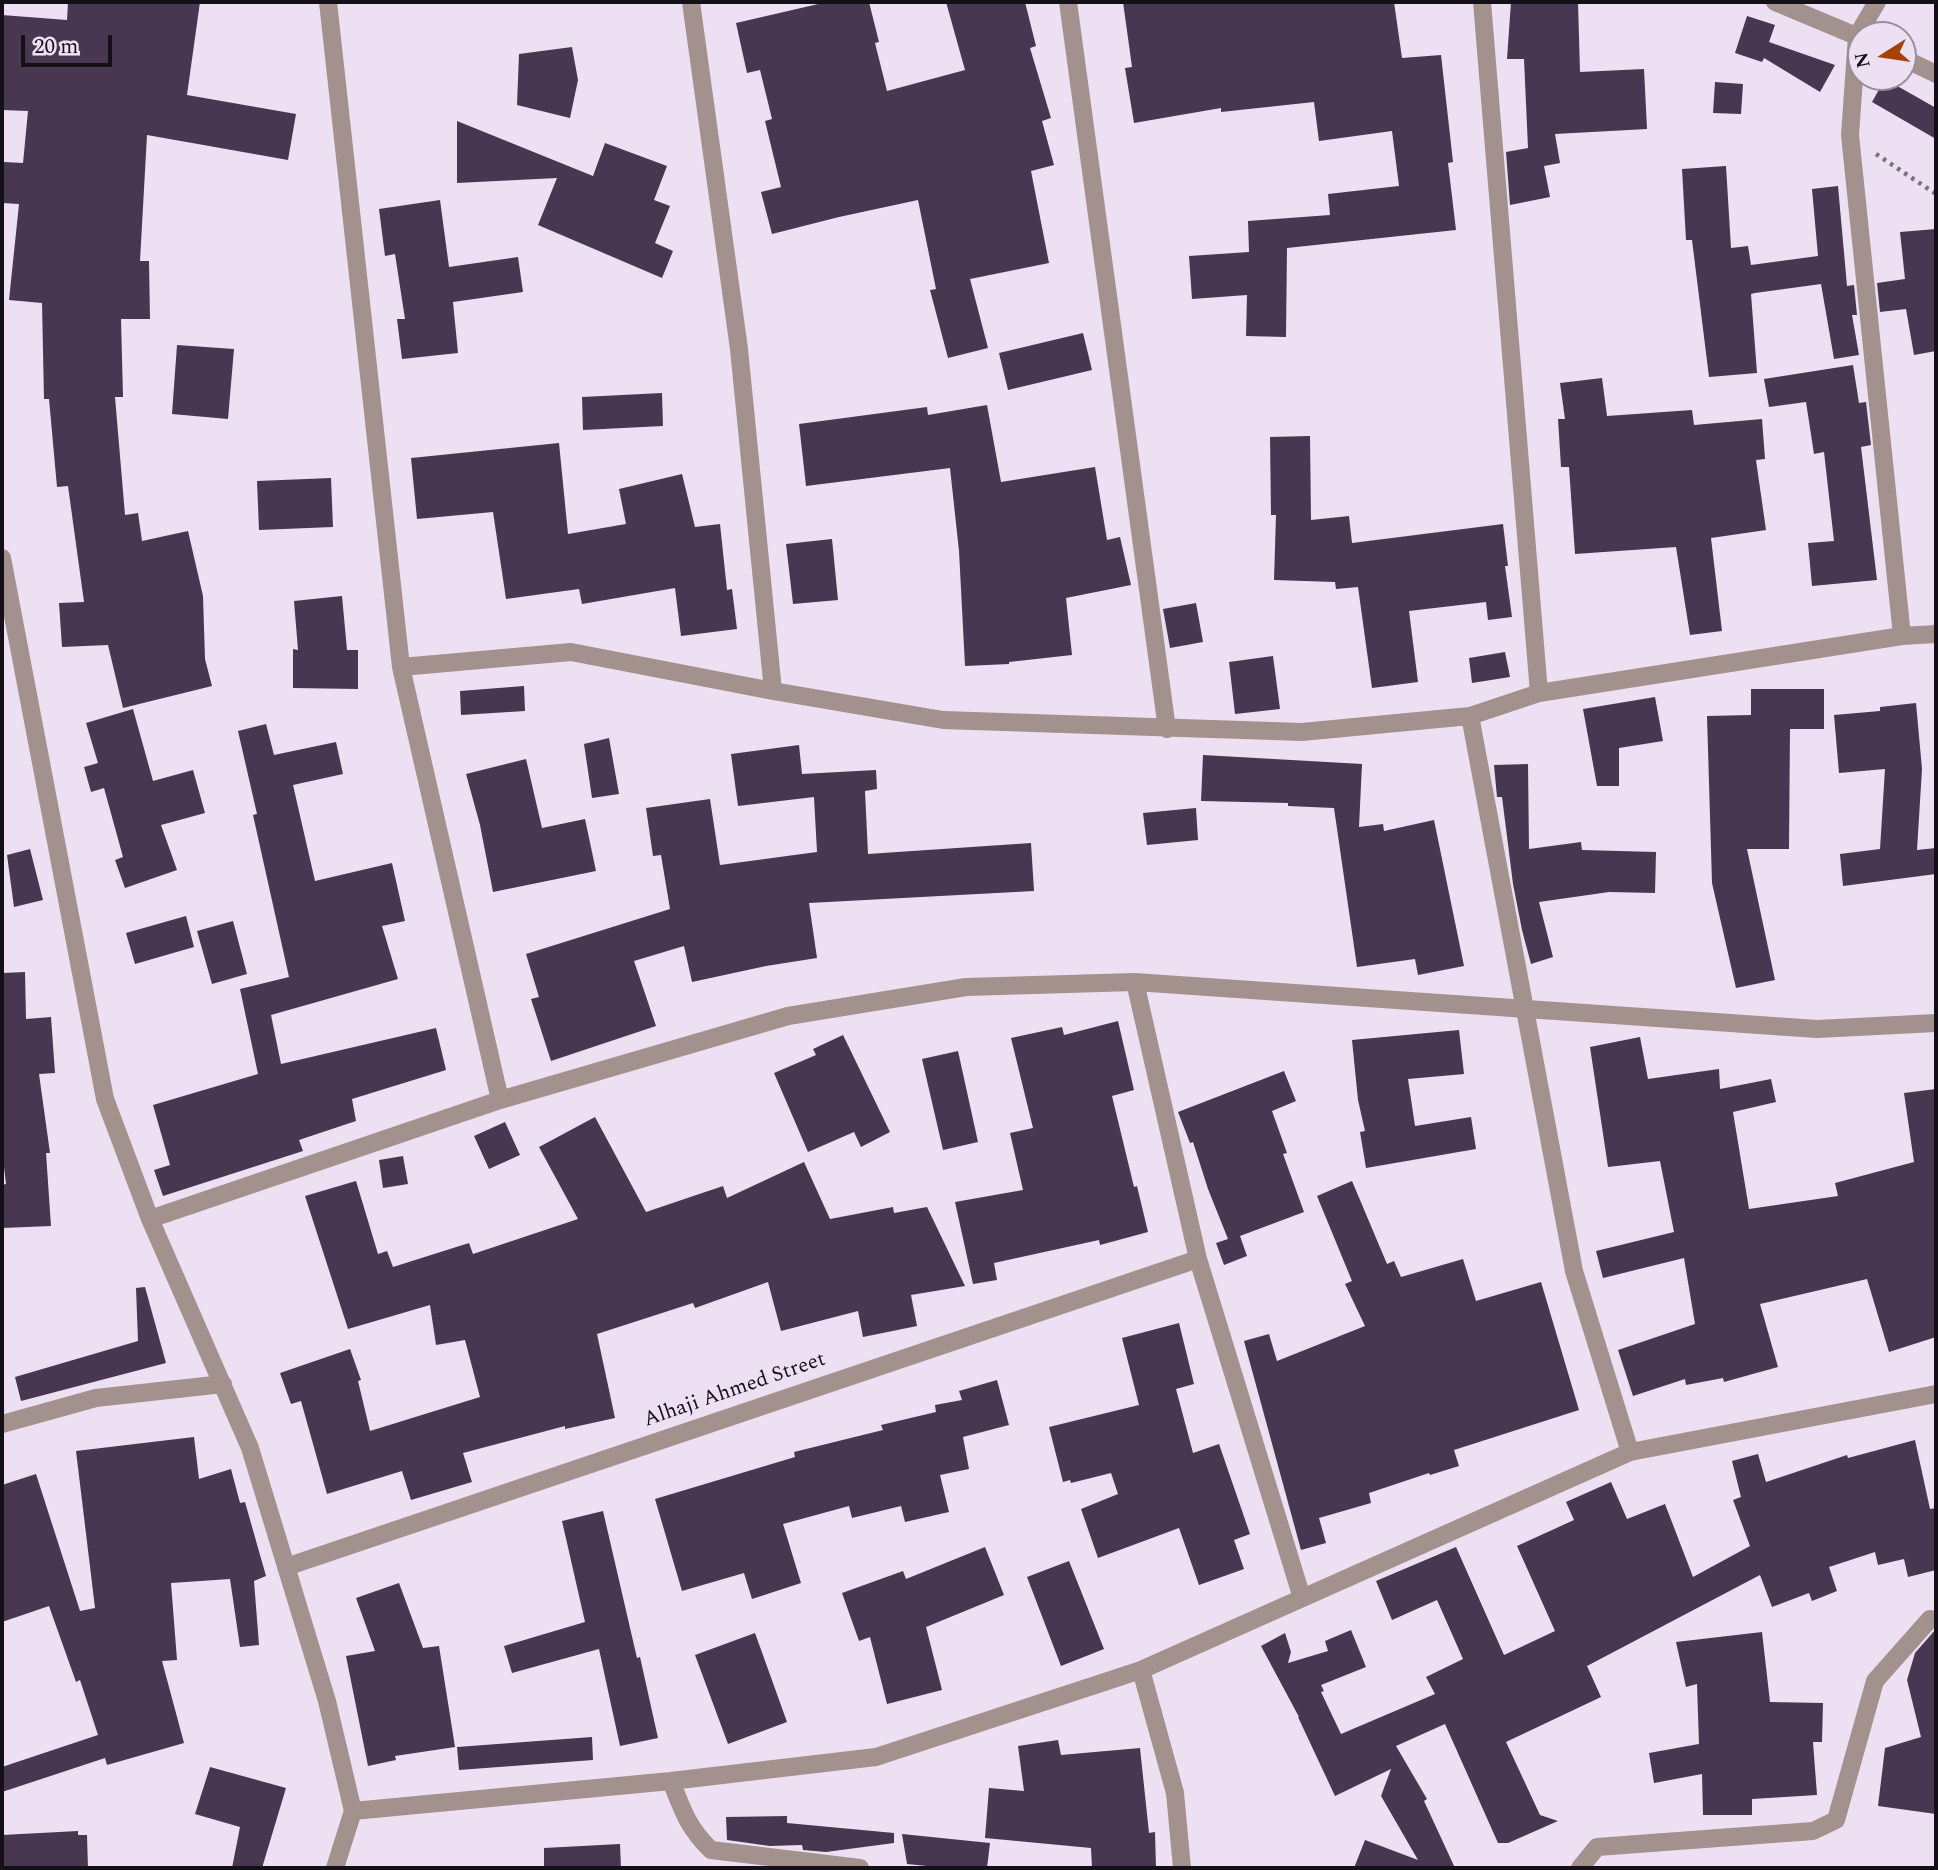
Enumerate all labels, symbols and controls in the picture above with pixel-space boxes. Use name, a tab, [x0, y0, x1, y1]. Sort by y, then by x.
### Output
scale bar	[24, 21, 116, 65]
north arrow	[1847, 21, 1917, 91]
text: 20 m	[34, 31, 78, 63]
text: N	[1847, 49, 1879, 71]
street label: Alhaji Ahmed Street	[641, 1348, 829, 1434]

